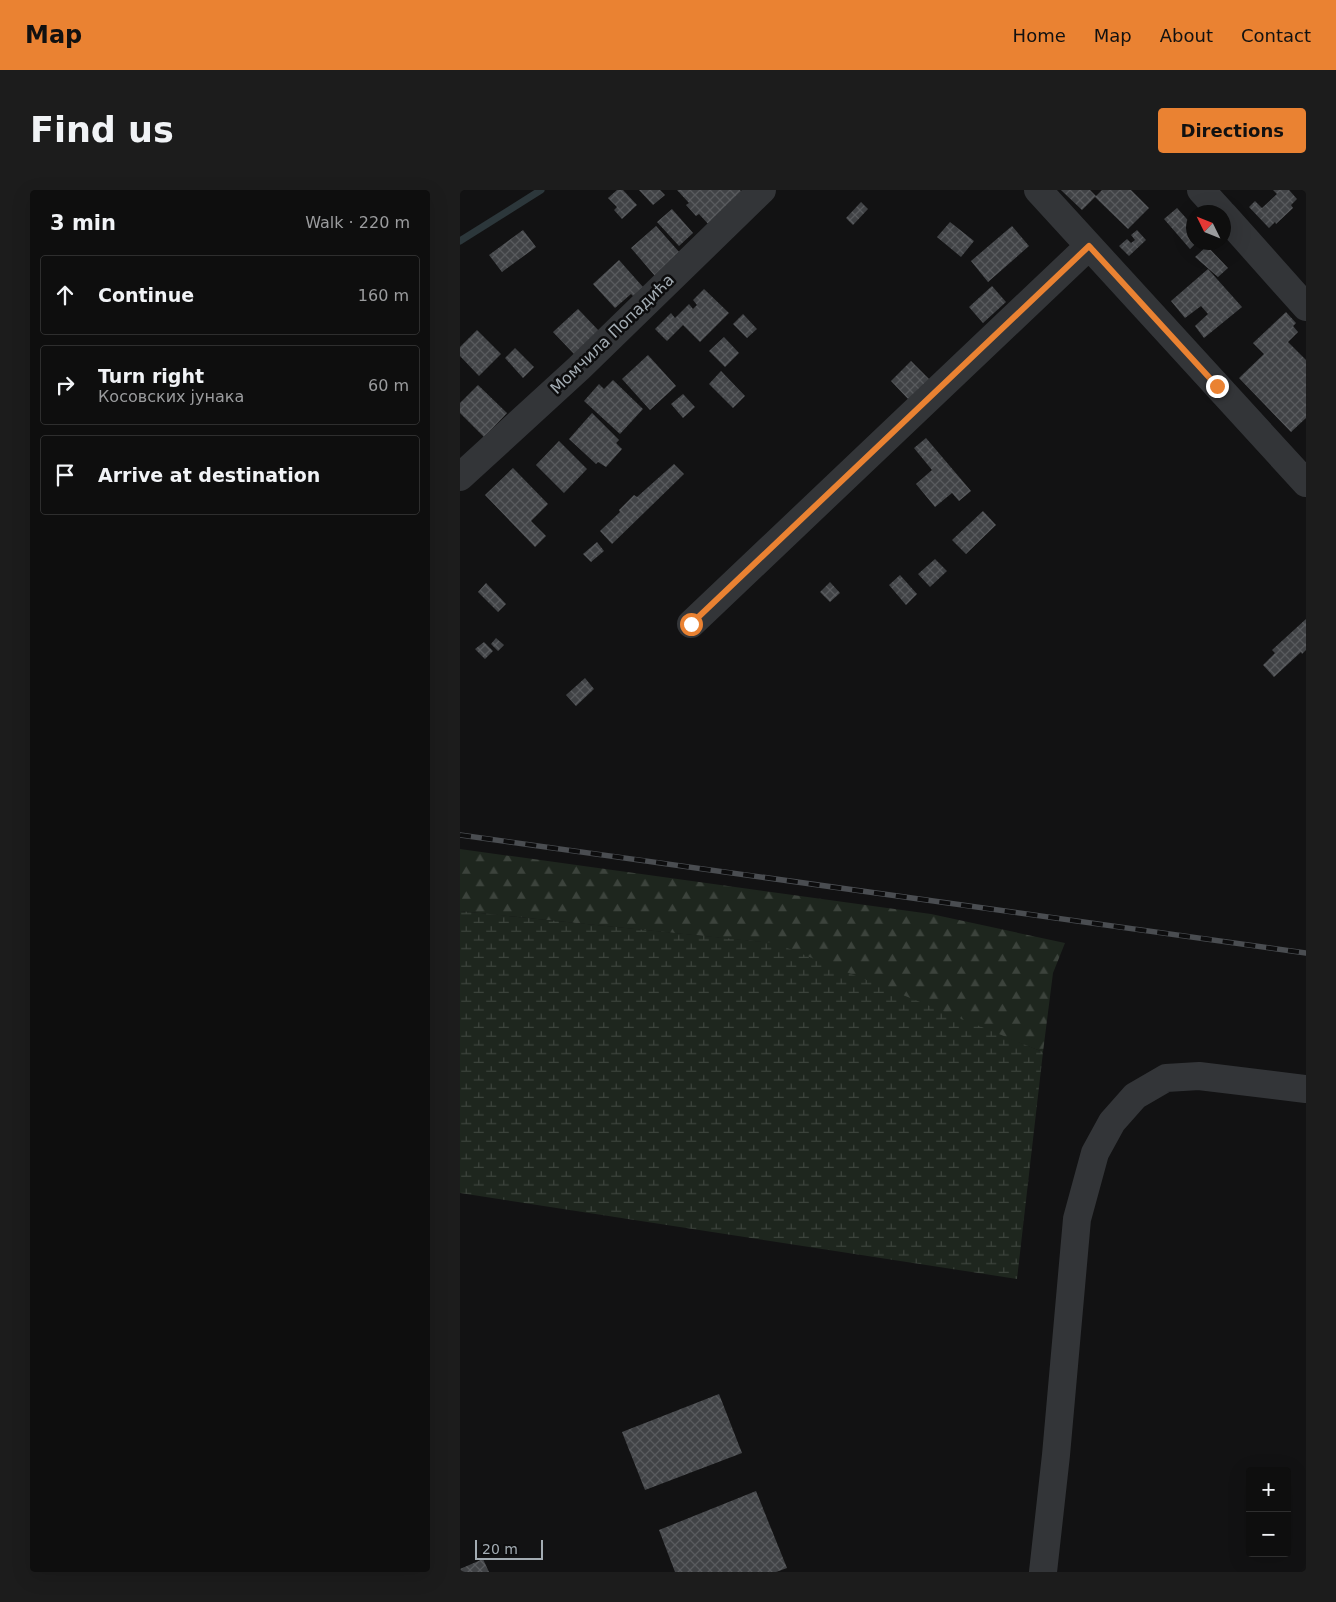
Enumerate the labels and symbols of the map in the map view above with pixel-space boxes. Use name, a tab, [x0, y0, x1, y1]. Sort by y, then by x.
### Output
north arrow	[1186, 205, 1231, 250]
street label: Момчила Попадића	[546, 270, 678, 398]
route end	[1206, 375, 1229, 398]
route start	[680, 613, 703, 636]
scale bar	[475, 1537, 542, 1560]

